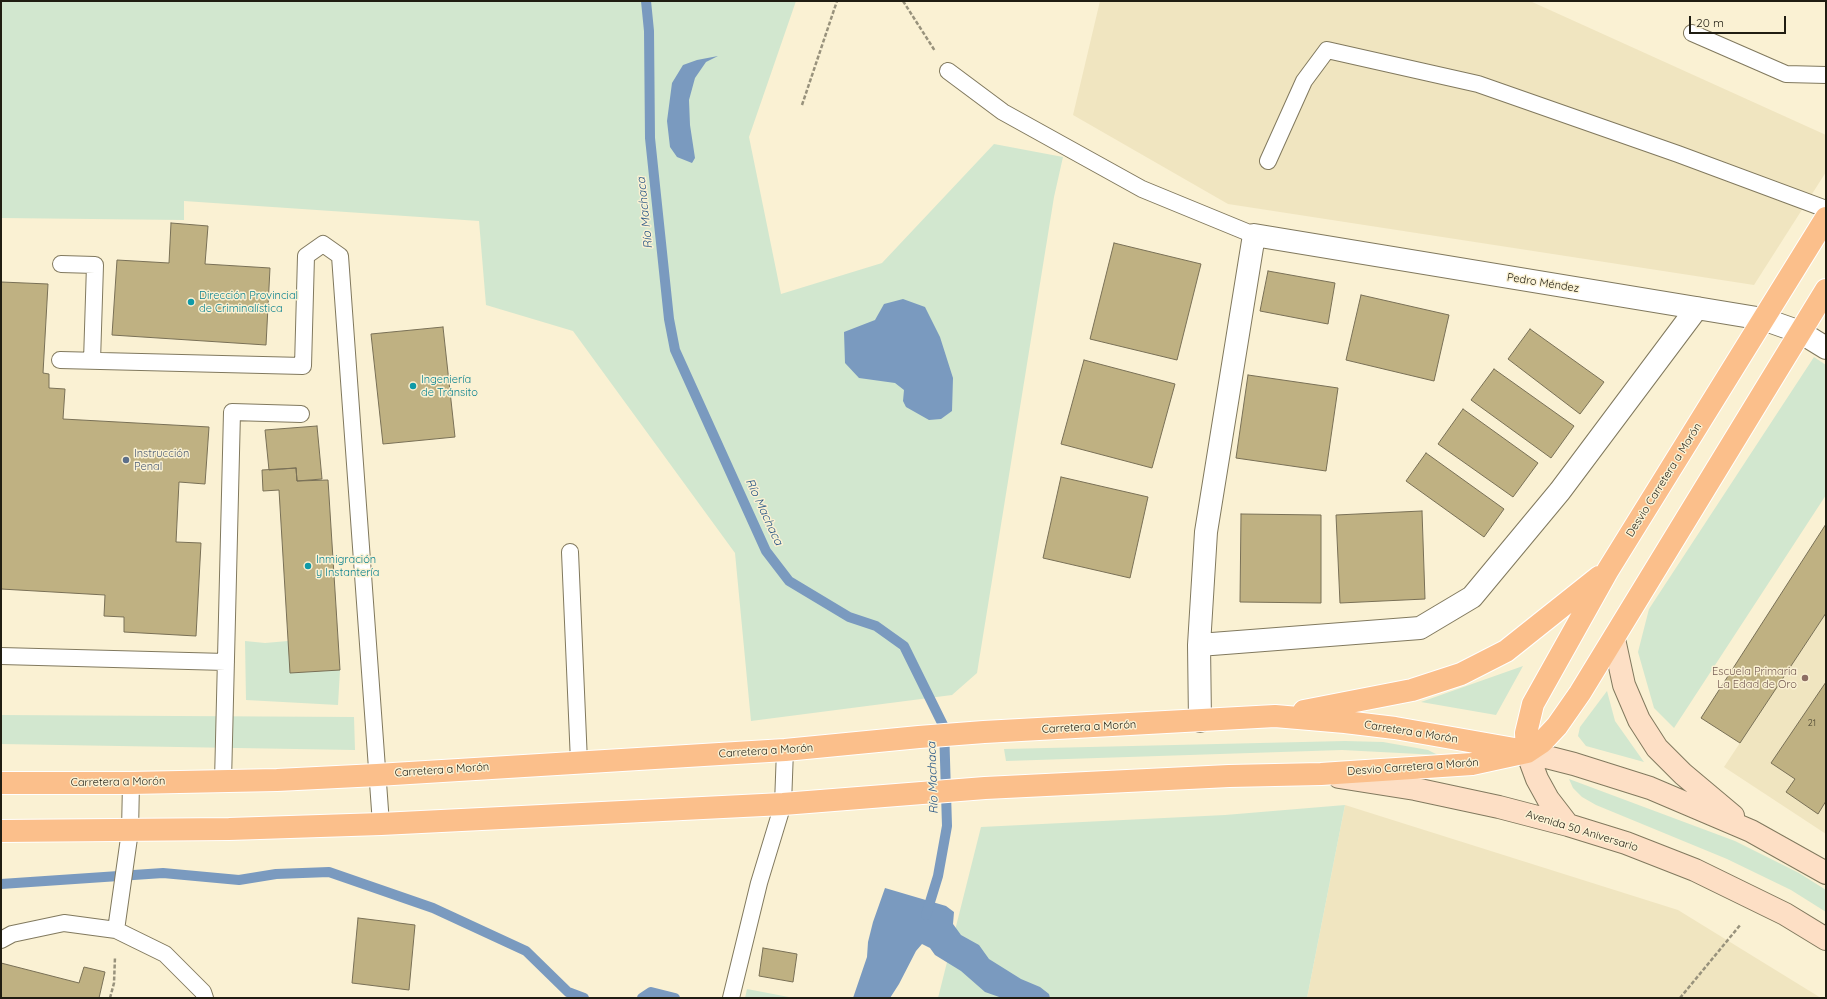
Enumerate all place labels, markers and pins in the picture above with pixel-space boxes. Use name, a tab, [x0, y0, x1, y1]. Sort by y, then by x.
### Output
place label: Dirección Provincial de Criminalística	[199, 289, 298, 315]
marker: Dirección Provincial de Criminalística	[186, 297, 196, 307]
place label: Ingeniería de Tránsito	[421, 373, 478, 399]
marker: Ingeniería de Tránsito	[408, 381, 418, 391]
place label: Instrucción Penal	[134, 447, 189, 473]
marker: Instrucción Penal	[121, 455, 131, 465]
place label: Inmigración y Instantería	[316, 553, 379, 579]
marker: Inmigración y Instantería	[303, 561, 313, 571]
place label: Escuela Primaria La Edad de Oro	[1712, 665, 1797, 691]
marker: Escuela Primaria La Edad de Oro	[1800, 673, 1810, 683]

